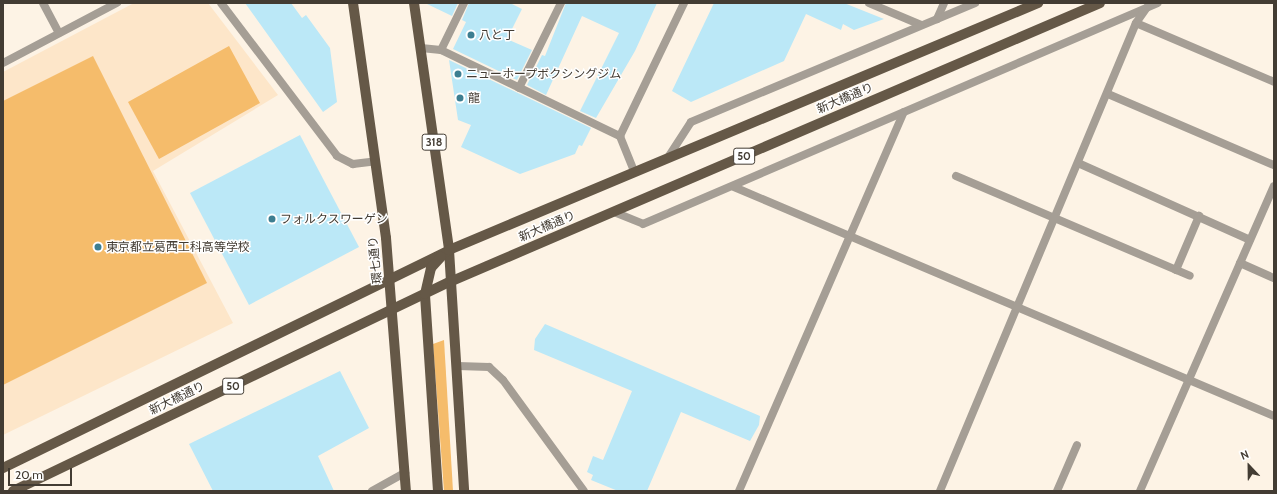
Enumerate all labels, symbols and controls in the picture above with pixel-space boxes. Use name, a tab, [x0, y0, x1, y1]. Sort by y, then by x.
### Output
place label: 八と丁	[479, 28, 515, 42]
marker: 八と丁	[466, 30, 476, 40]
place label: ニューホープボクシングジム	[466, 67, 622, 81]
marker: ニューホープボクシングジム	[453, 69, 463, 79]
street label: 新大橋通り	[815, 80, 875, 116]
place label: 龍	[468, 91, 480, 105]
marker: 龍	[455, 93, 465, 103]
road number: 318	[421, 133, 447, 151]
road number: 50	[733, 147, 755, 165]
street label: 新大橋通り	[517, 208, 577, 244]
place label: フォルクスワーゲン	[280, 212, 388, 226]
marker: フォルクスワーゲン	[267, 214, 277, 224]
street label: 環七通り	[365, 235, 385, 285]
place label: 東京都立葛西工科高等学校	[106, 240, 250, 254]
marker: 東京都立葛西工科高等学校	[93, 242, 103, 252]
road number: 50	[222, 377, 244, 395]
street label: 新大橋通り	[147, 378, 207, 418]
north arrow	[1229, 446, 1269, 486]
text: N	[1238, 447, 1251, 463]
scale bar	[10, 460, 74, 486]
text: 20 m	[15, 467, 43, 482]

